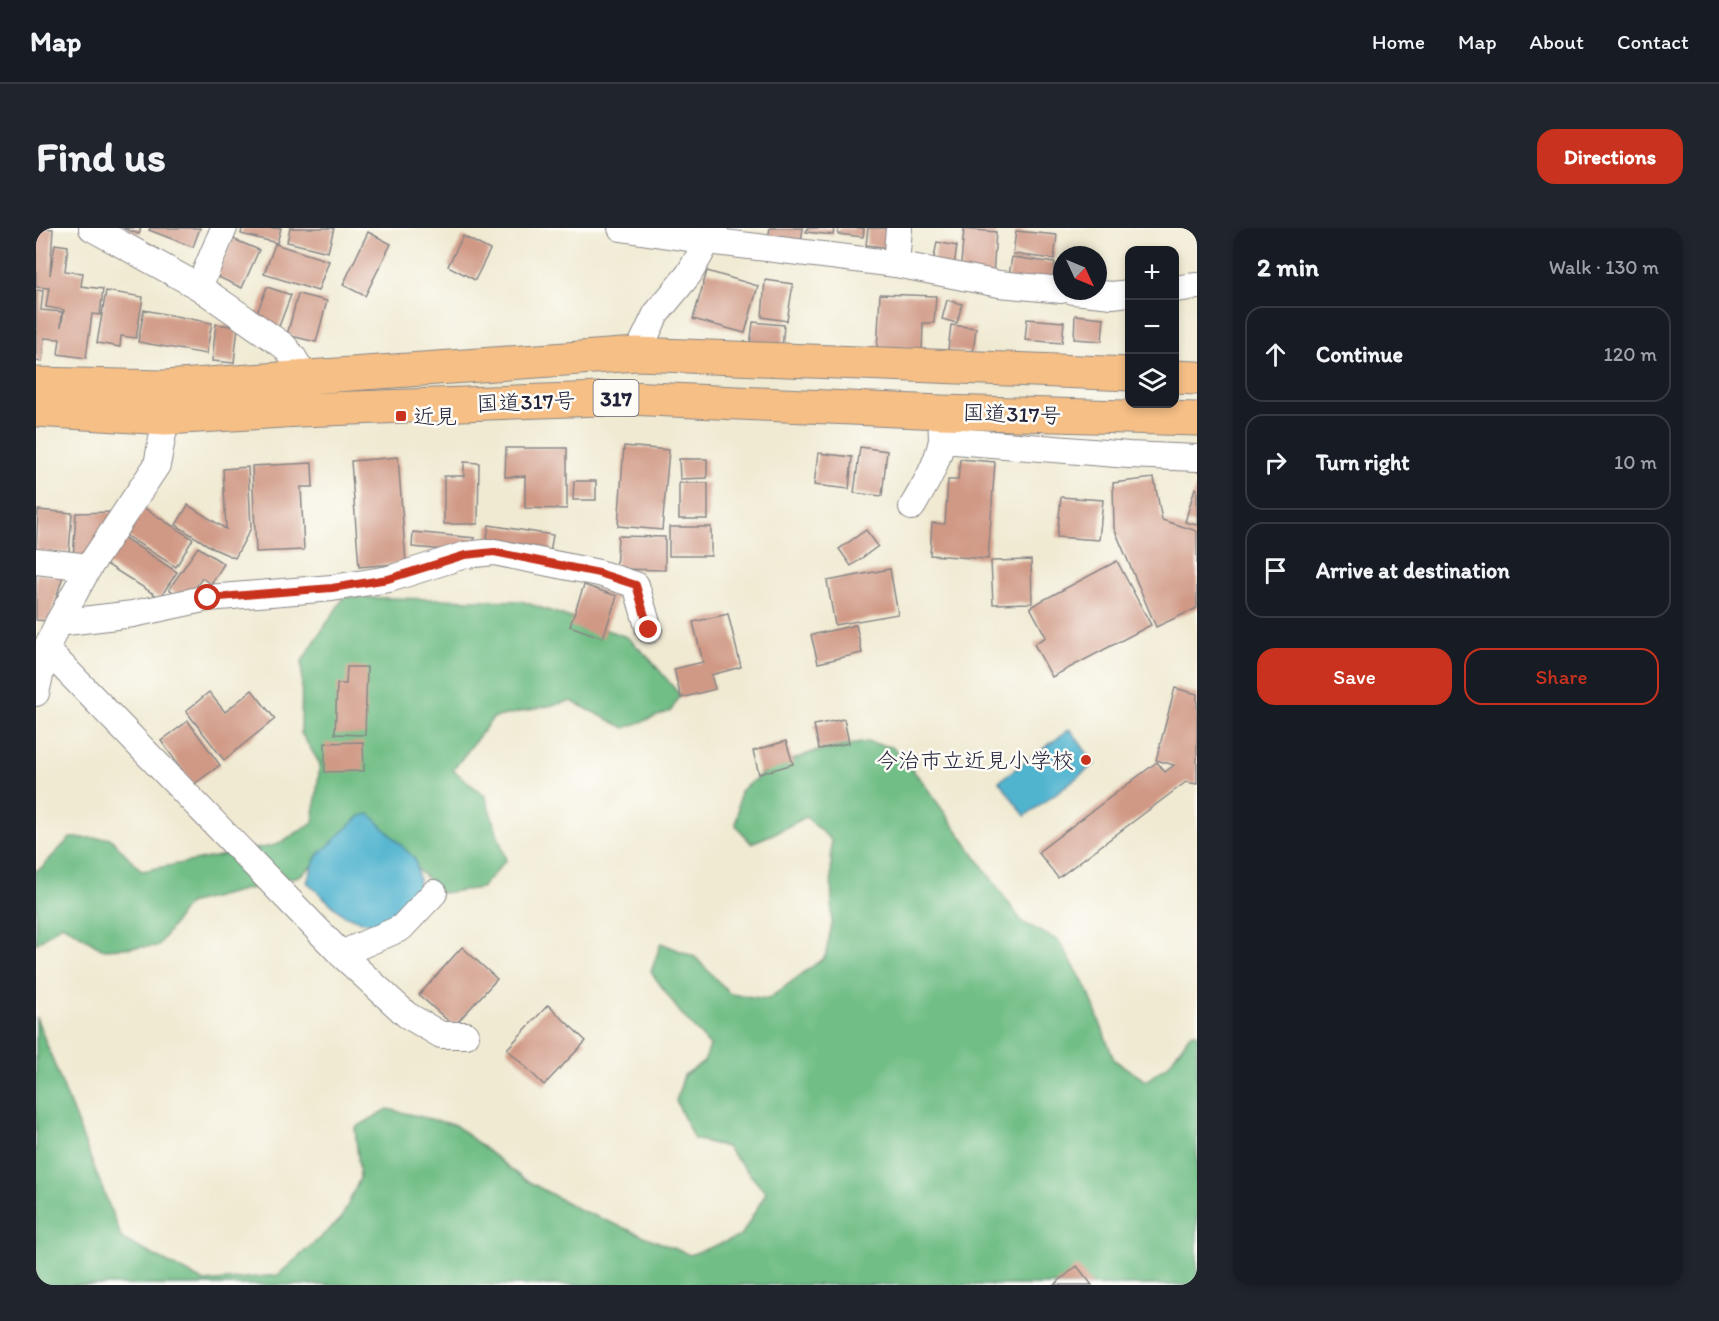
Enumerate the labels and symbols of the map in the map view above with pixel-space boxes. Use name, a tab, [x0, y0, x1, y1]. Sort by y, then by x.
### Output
north arrow	[1053, 246, 1107, 300]
road number: 317	[594, 380, 638, 416]
street label: 国道317号	[476, 387, 576, 417]
street label: 国道317号	[962, 399, 1062, 429]
place label: 近見	[413, 403, 457, 430]
marker: 近見	[394, 409, 408, 423]
route start	[194, 584, 220, 610]
route end	[635, 616, 661, 642]
place label: 今治市立近見小学校	[876, 747, 1074, 774]
marker: 今治市立近見小学校	[1079, 753, 1093, 767]

